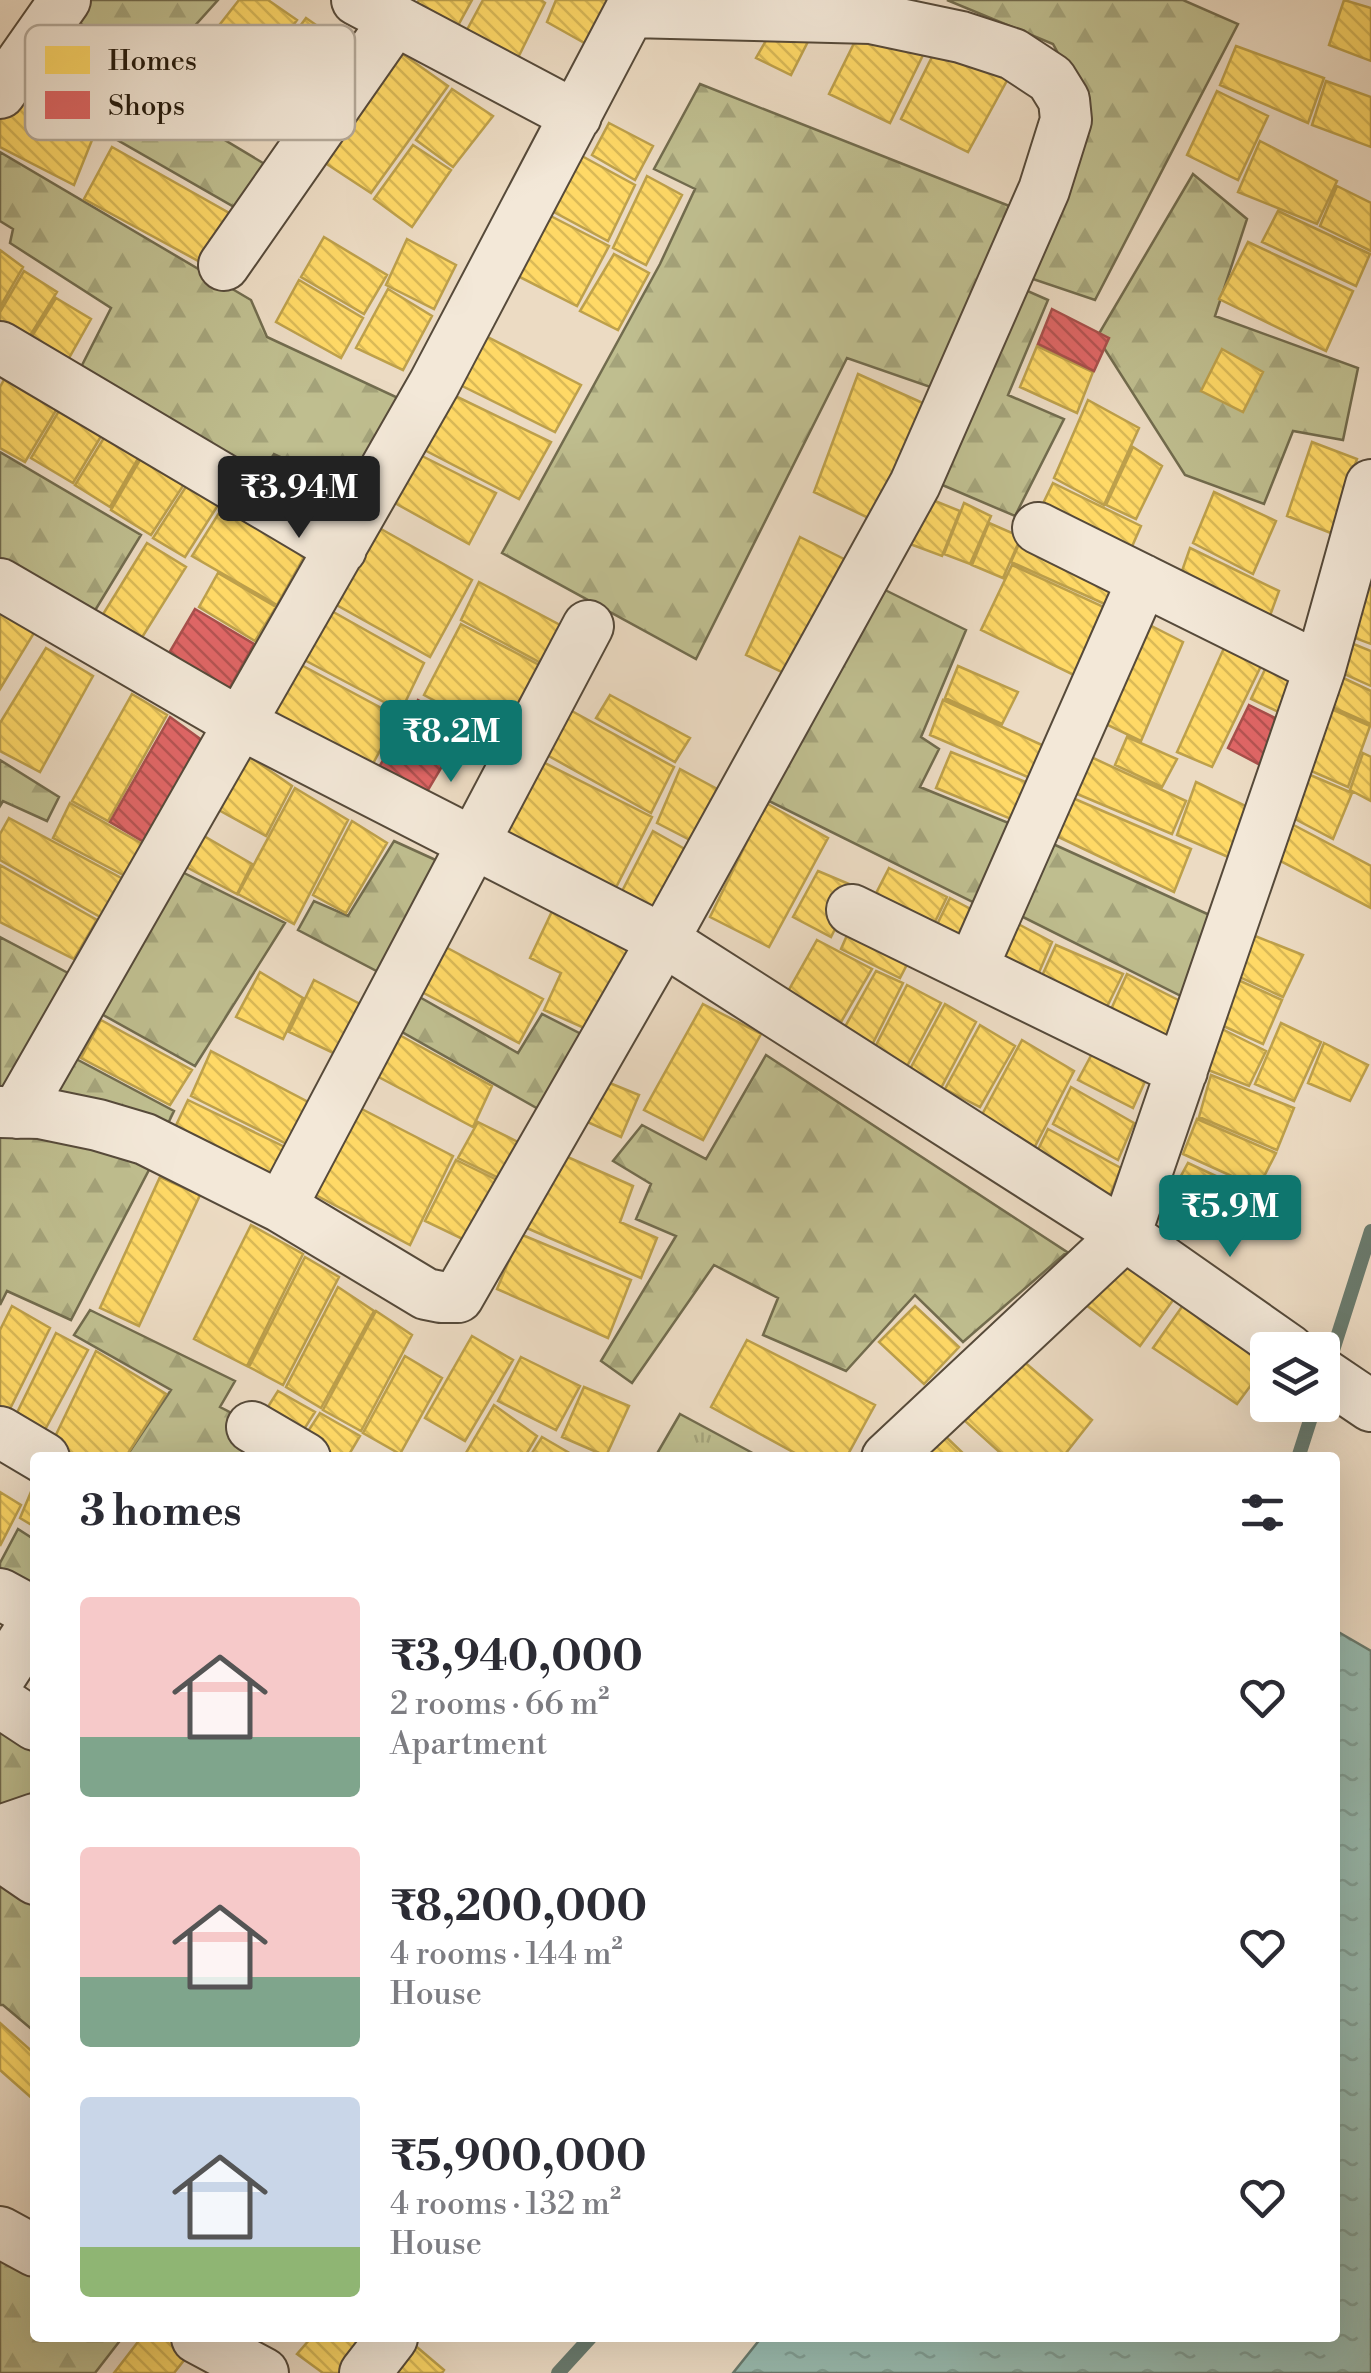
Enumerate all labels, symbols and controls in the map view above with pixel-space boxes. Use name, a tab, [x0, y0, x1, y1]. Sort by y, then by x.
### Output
legend	[25, 25, 355, 140]
text: Homes	[108, 44, 197, 79]
text: Shops	[108, 89, 185, 124]
pin: ₹3.94M	[218, 456, 380, 541]
text: ₹3.94M	[240, 468, 358, 508]
pin: ₹8.2M	[381, 700, 521, 785]
text: ₹8.2M	[402, 712, 500, 752]
pin: ₹5.9M	[1160, 1175, 1300, 1260]
text: ₹5.9M	[1181, 1187, 1279, 1227]
map controls	[1250, 1332, 1340, 1422]
button: layers	[1250, 1332, 1340, 1422]
icon: filters	[1235, 1485, 1290, 1540]
text: 3 homes	[80, 1486, 242, 1539]
text: ₹3,940,000	[390, 1631, 643, 1684]
icon: home	[160, 1637, 280, 1757]
icon: heart	[1235, 1670, 1290, 1725]
text: 2 rooms · 66 m²	[390, 1684, 609, 1724]
text: Apartment	[390, 1724, 547, 1764]
text: ₹8,200,000	[390, 1881, 647, 1934]
icon: home	[160, 1887, 280, 2007]
icon: heart	[1235, 1920, 1290, 1975]
text: 4 rooms · 144 m²	[390, 1934, 623, 1974]
text: House	[390, 1974, 482, 2014]
text: ₹5,900,000	[390, 2131, 646, 2184]
icon: home	[160, 2137, 280, 2257]
icon: heart	[1235, 2170, 1290, 2225]
text: 4 rooms · 132 m²	[390, 2184, 621, 2224]
text: House	[390, 2224, 482, 2264]

